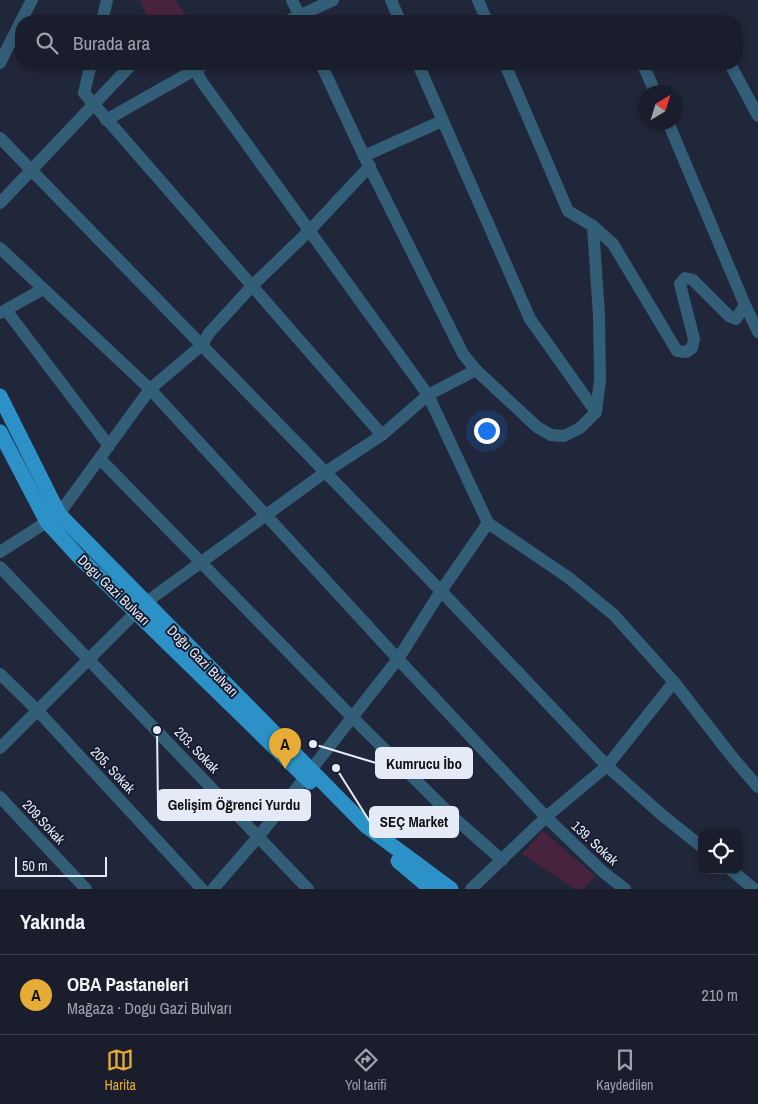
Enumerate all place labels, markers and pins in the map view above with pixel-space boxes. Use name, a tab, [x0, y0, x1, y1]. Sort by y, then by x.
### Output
pin: A	[269, 728, 301, 769]
callout: Kumrucu İbo	[376, 748, 472, 778]
callout: Gelişim Öğrenci Yurdu	[158, 790, 310, 820]
callout: SEÇ Market	[370, 807, 458, 837]

